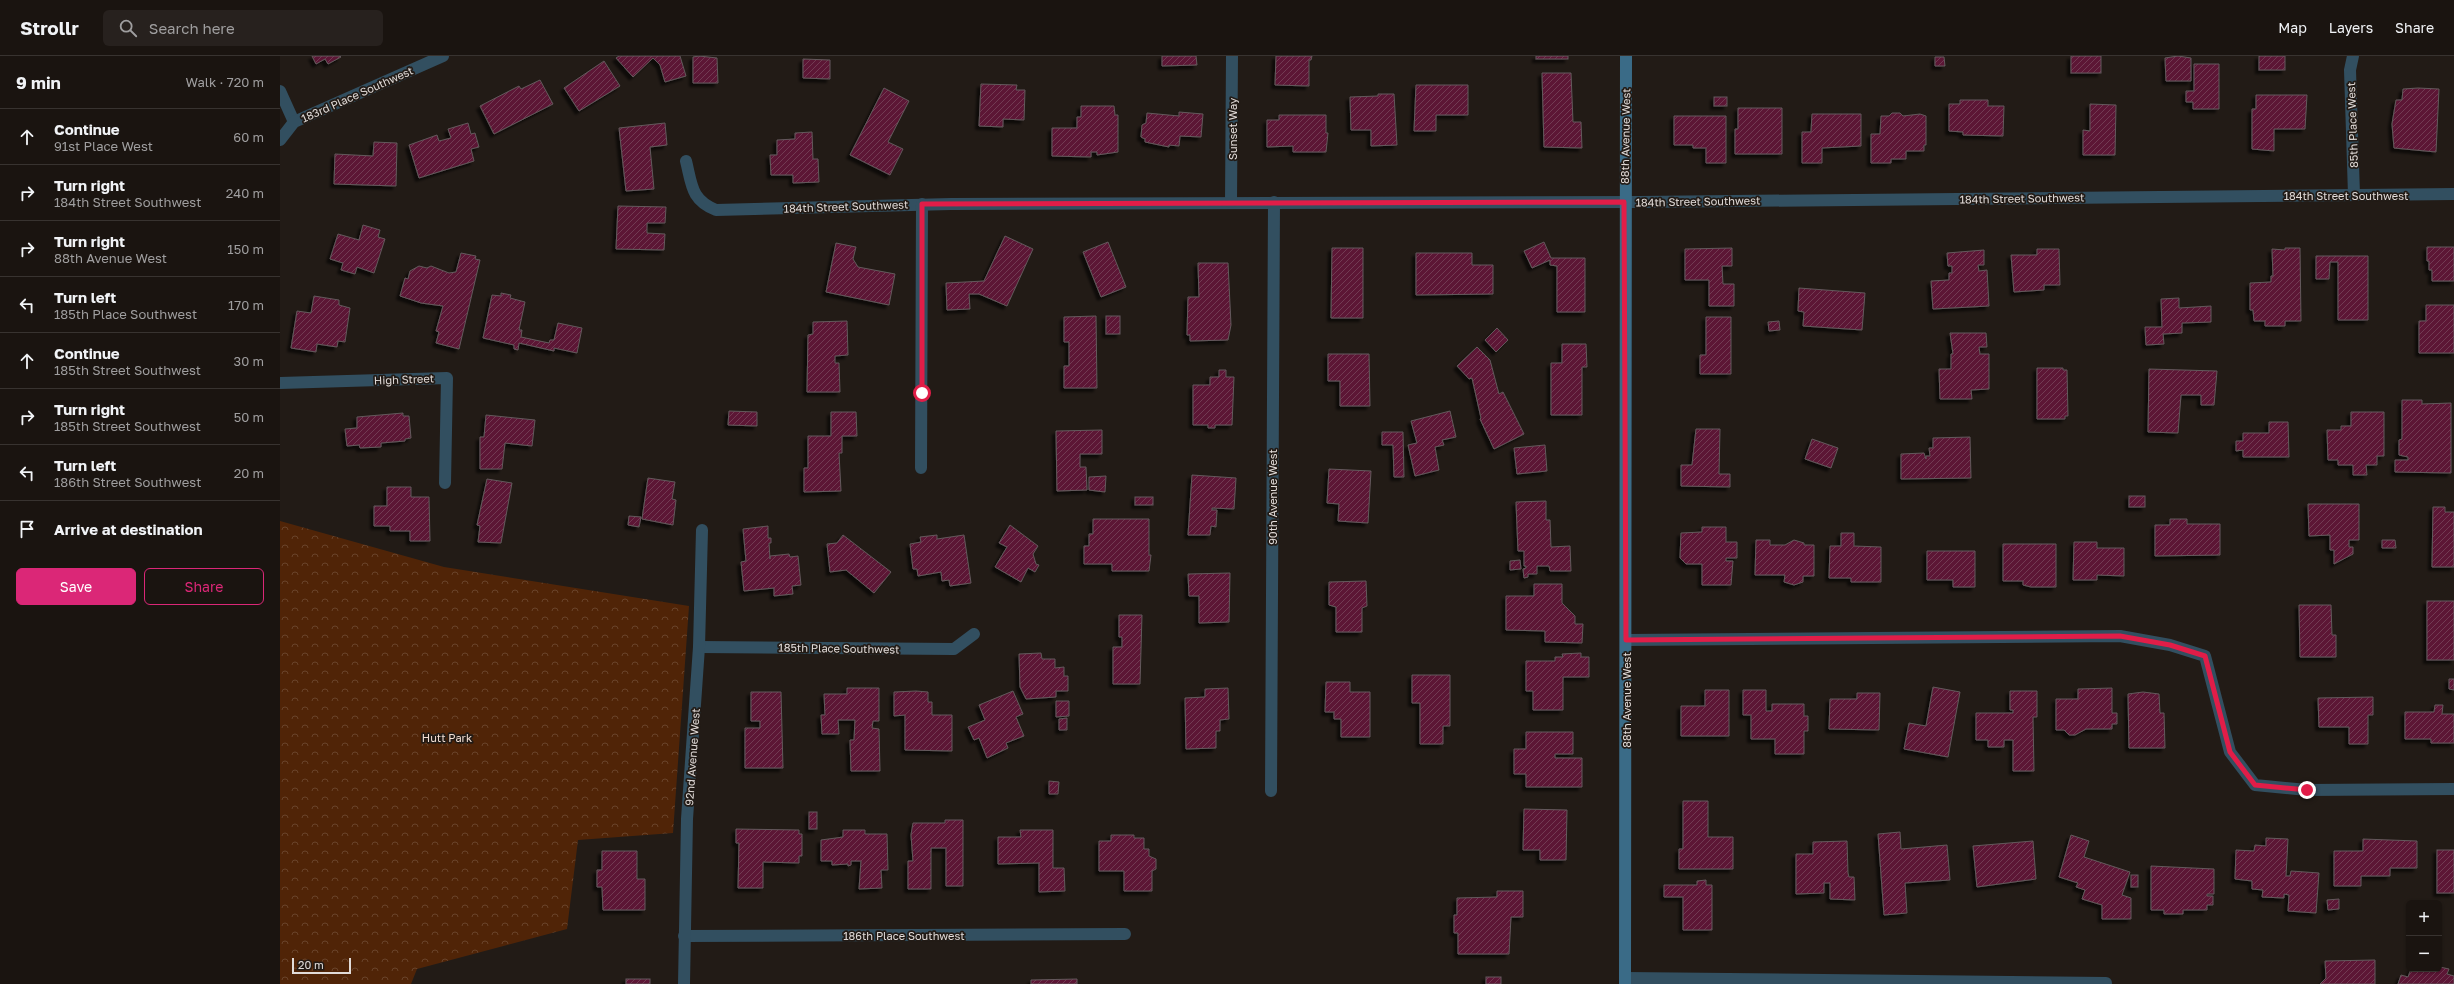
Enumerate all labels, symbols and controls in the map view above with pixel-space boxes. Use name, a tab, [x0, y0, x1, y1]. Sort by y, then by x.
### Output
search box	[103, 10, 383, 46]
text: Strollr	[20, 16, 79, 39]
icon: search	[117, 17, 139, 39]
text: Search here	[149, 19, 235, 37]
text: Map	[2278, 19, 2307, 36]
text: Layers	[2329, 19, 2373, 36]
text: Share	[2395, 19, 2434, 36]
street label: 183rd Place Southwest	[299, 63, 415, 125]
text: 9 min	[16, 72, 61, 93]
text: Walk · 720 m	[186, 74, 264, 90]
street label: 85th Place West	[2344, 82, 2360, 168]
street label: 88th Avenue West	[1618, 88, 1632, 184]
street label: Sunset Way	[1226, 98, 1239, 160]
text: Continue	[54, 120, 120, 138]
icon: ahead	[16, 126, 38, 148]
text: 60 m	[233, 129, 264, 145]
text: 91st Place West	[54, 138, 153, 154]
text: Turn right	[54, 176, 125, 194]
icon: right	[16, 182, 38, 204]
text: 240 m	[226, 185, 264, 201]
street label: 184th Street Southwest	[2284, 189, 2408, 202]
street label: 184th Street Southwest	[1960, 190, 2084, 206]
street label: 184th Street Southwest	[1636, 193, 1760, 209]
text: 184th Street Southwest	[54, 194, 201, 210]
street label: 184th Street Southwest	[783, 197, 909, 215]
text: Turn right	[54, 232, 125, 250]
icon: right	[16, 238, 38, 260]
text: 150 m	[227, 241, 264, 257]
text: 88th Avenue West	[54, 250, 167, 266]
text: Turn left	[54, 288, 116, 306]
icon: left	[16, 294, 38, 316]
text: 170 m	[228, 297, 264, 313]
text: 185th Place Southwest	[54, 306, 197, 322]
text: Continue	[54, 344, 120, 362]
icon: ahead	[16, 350, 38, 372]
text: 30 m	[234, 353, 264, 369]
text: 185th Street Southwest	[54, 362, 201, 378]
street label: High Street	[374, 371, 434, 387]
route start	[913, 384, 931, 402]
text: Turn right	[54, 400, 125, 418]
icon: right	[16, 406, 38, 428]
text: 50 m	[234, 409, 264, 425]
text: 185th Street Southwest	[54, 418, 201, 434]
street label: 90th Avenue West	[1266, 449, 1279, 545]
text: Turn left	[54, 456, 116, 474]
icon: left	[16, 462, 38, 484]
text: 20 m	[234, 465, 264, 481]
text: 186th Street Southwest	[54, 474, 201, 490]
icon: arrive	[16, 518, 38, 540]
text: Arrive at destination	[54, 520, 203, 538]
button: Save	[16, 568, 136, 605]
button: Share	[144, 568, 264, 605]
street label: 185th Place Southwest	[778, 640, 900, 656]
street label: 88th Avenue West	[1620, 652, 1633, 748]
street label: 92nd Avenue West	[682, 708, 702, 806]
park label: Hutt Park	[422, 731, 472, 744]
route end	[2298, 781, 2316, 799]
map controls	[2406, 900, 2442, 972]
button: +	[2406, 900, 2442, 936]
street label: 186th Place Southwest	[843, 929, 965, 942]
button: −	[2406, 936, 2442, 972]
scale bar	[292, 956, 351, 975]
text: 20 m	[298, 958, 324, 971]

